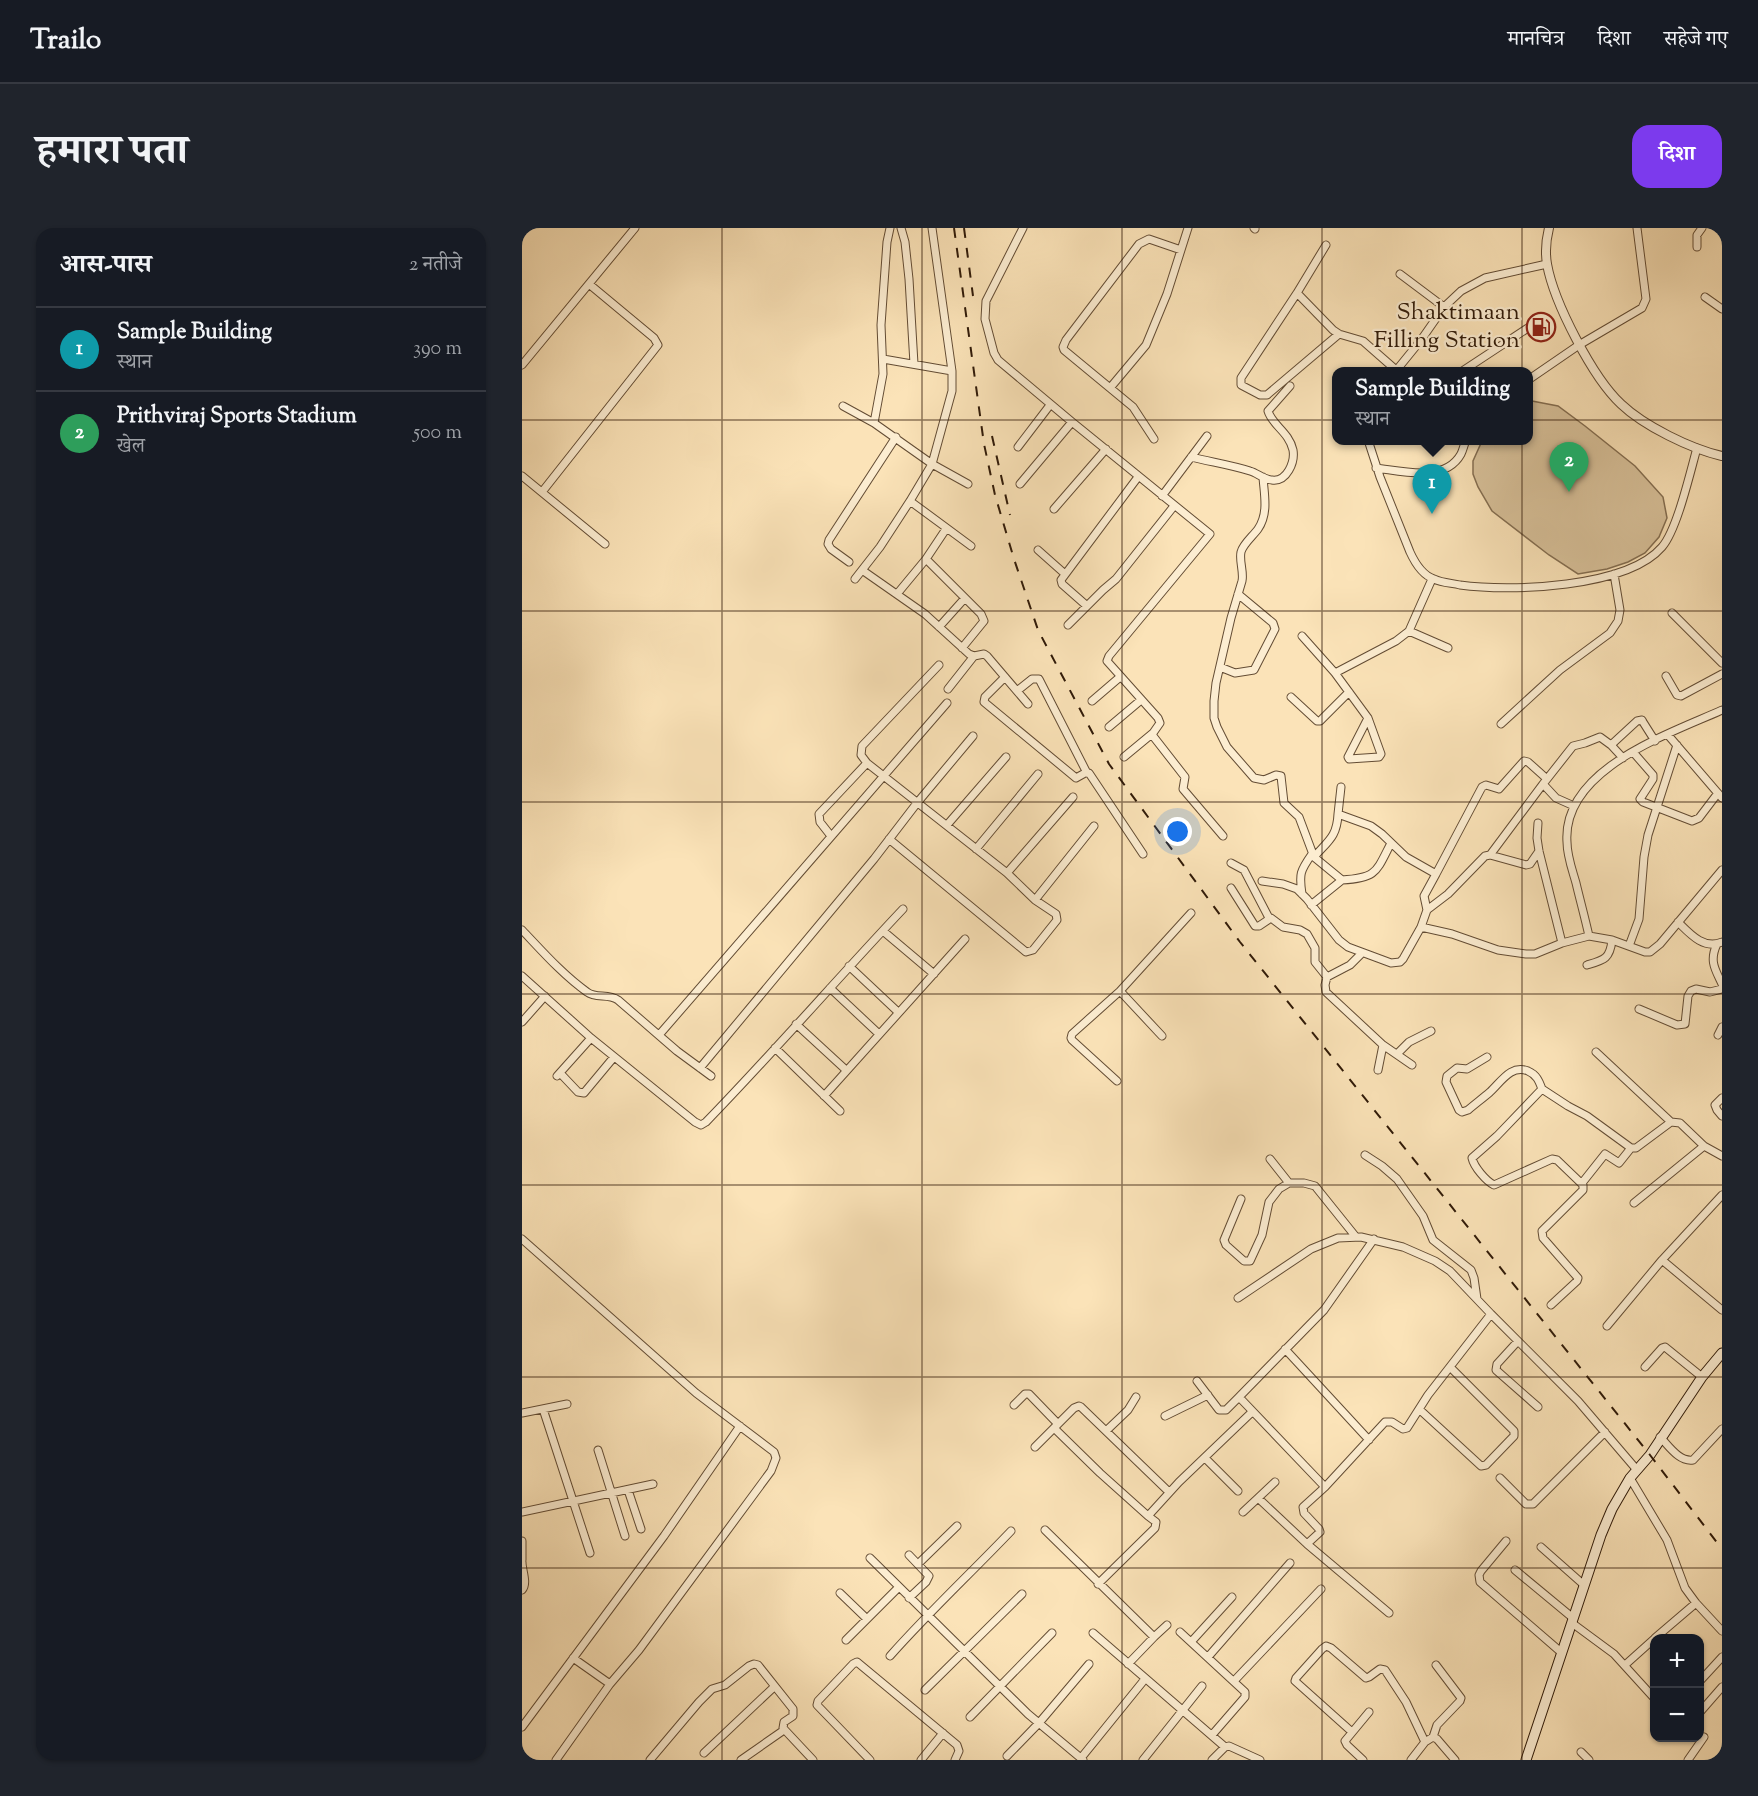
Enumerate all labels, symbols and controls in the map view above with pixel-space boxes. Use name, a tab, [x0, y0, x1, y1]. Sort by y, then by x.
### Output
text: Trailo	[30, 21, 101, 61]
text: मानचित्र	[1507, 25, 1564, 55]
text: दिशा	[1597, 25, 1631, 55]
text: सहेजे गए	[1664, 25, 1728, 55]
text: हमारा पता	[36, 123, 188, 183]
button: दिशा	[1632, 125, 1722, 188]
text: आस-पास	[60, 247, 152, 284]
text: 2 नतीजे	[409, 251, 462, 280]
place label: Shaktimaan Filling Station	[1374, 296, 1520, 358]
fuel station icon: Shaktimaan Filling Station	[1525, 311, 1557, 343]
text: Sample Building	[117, 317, 272, 349]
text: 1	[76, 335, 83, 364]
text: 390 m	[413, 335, 462, 364]
text: स्थान	[117, 349, 152, 378]
popup	[1332, 367, 1533, 445]
text: Sample Building	[1355, 374, 1510, 406]
text: Prithviraj Sports Stadium	[117, 401, 357, 433]
text: स्थान	[1355, 406, 1390, 435]
text: 2	[75, 419, 84, 448]
text: 500 m	[413, 419, 462, 448]
text: खेल	[117, 433, 145, 462]
pin: 2	[1550, 442, 1588, 492]
pin: 1	[1412, 464, 1452, 514]
your location	[1163, 817, 1192, 846]
map controls	[1650, 1634, 1704, 1742]
button: +	[1650, 1634, 1704, 1688]
button: −	[1650, 1688, 1704, 1742]

